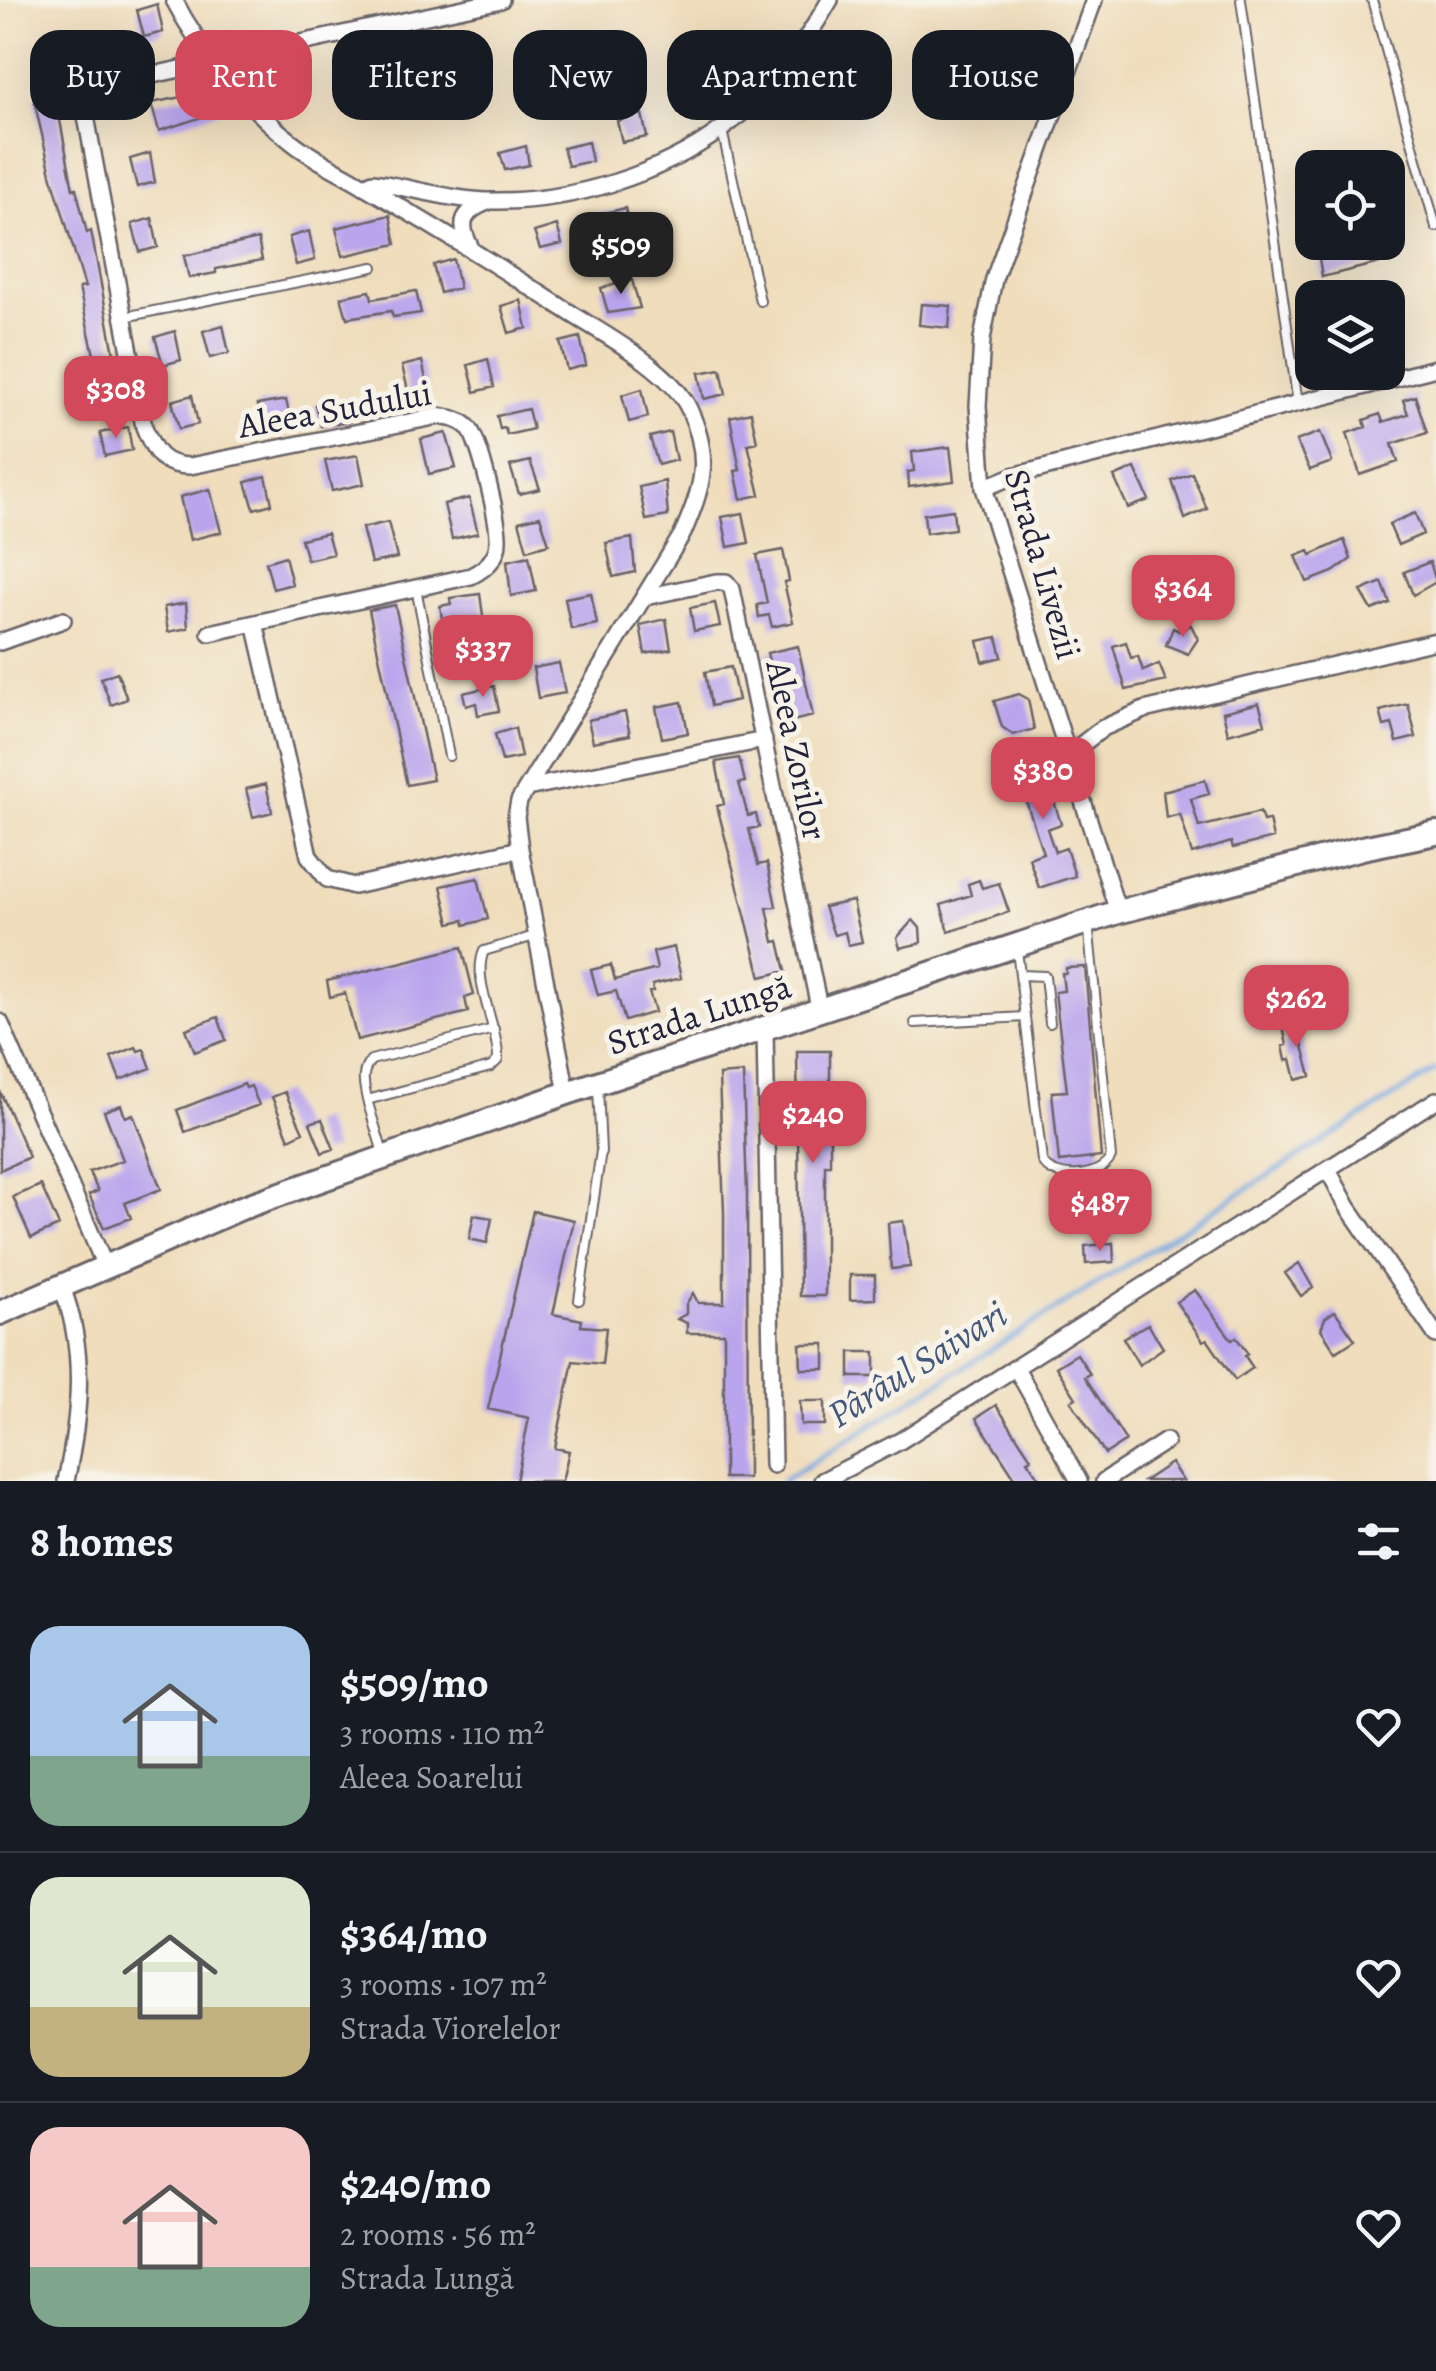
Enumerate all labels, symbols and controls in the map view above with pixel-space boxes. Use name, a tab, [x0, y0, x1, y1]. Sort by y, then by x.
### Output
chip: Buy	[30, 30, 155, 120]
chip: Rent	[175, 30, 312, 120]
chip: Filters	[332, 30, 493, 120]
chip: New	[513, 30, 647, 120]
chip: Apartment	[667, 30, 892, 120]
chip: House	[912, 30, 1074, 120]
map controls	[1295, 150, 1405, 390]
button: locate	[1295, 150, 1405, 260]
pin: $509	[562, 212, 680, 297]
text: $509	[591, 222, 651, 266]
button: layers	[1295, 280, 1405, 390]
pin: $308	[57, 356, 175, 441]
text: $308	[86, 366, 146, 410]
street label: Aleea Sudului	[234, 368, 435, 450]
street label: Strada Livezii	[993, 463, 1093, 665]
pin: $364	[1124, 555, 1242, 640]
text: $364	[1154, 565, 1212, 609]
pin: $337	[424, 615, 542, 700]
text: $337	[455, 625, 511, 669]
street label: Aleea Zorilor	[754, 655, 839, 844]
pin: $380	[984, 737, 1102, 822]
text: $380	[1013, 747, 1073, 791]
street label: Strada Lungă	[601, 961, 798, 1066]
pin: $262	[1237, 965, 1355, 1050]
text: $262	[1266, 975, 1326, 1019]
pin: $240	[754, 1081, 872, 1166]
text: $240	[782, 1091, 844, 1135]
pin: $487	[1041, 1169, 1159, 1254]
text: $487	[1071, 1179, 1129, 1223]
water label: Pârâul Saivari	[817, 1288, 1017, 1440]
text: 8 homes	[30, 1513, 174, 1570]
icon: filters	[1351, 1514, 1406, 1569]
text: $509/mo	[340, 1654, 489, 1711]
icon: home	[110, 1666, 230, 1786]
icon: heart	[1351, 1699, 1406, 1754]
text: 3 rooms · 110 m²	[340, 1711, 544, 1755]
text: Aleea Soarelui	[340, 1755, 523, 1799]
text: $364/mo	[340, 1905, 488, 1962]
icon: home	[110, 1917, 230, 2037]
icon: heart	[1351, 1950, 1406, 2005]
text: 3 rooms · 107 m²	[340, 1962, 547, 2006]
text: Strada Viorelelor	[340, 2006, 560, 2050]
text: $240/mo	[340, 2155, 491, 2212]
icon: home	[110, 2167, 230, 2287]
icon: heart	[1351, 2200, 1406, 2255]
text: 2 rooms · 56 m²	[340, 2212, 536, 2256]
text: Strada Lungă	[340, 2256, 514, 2300]

